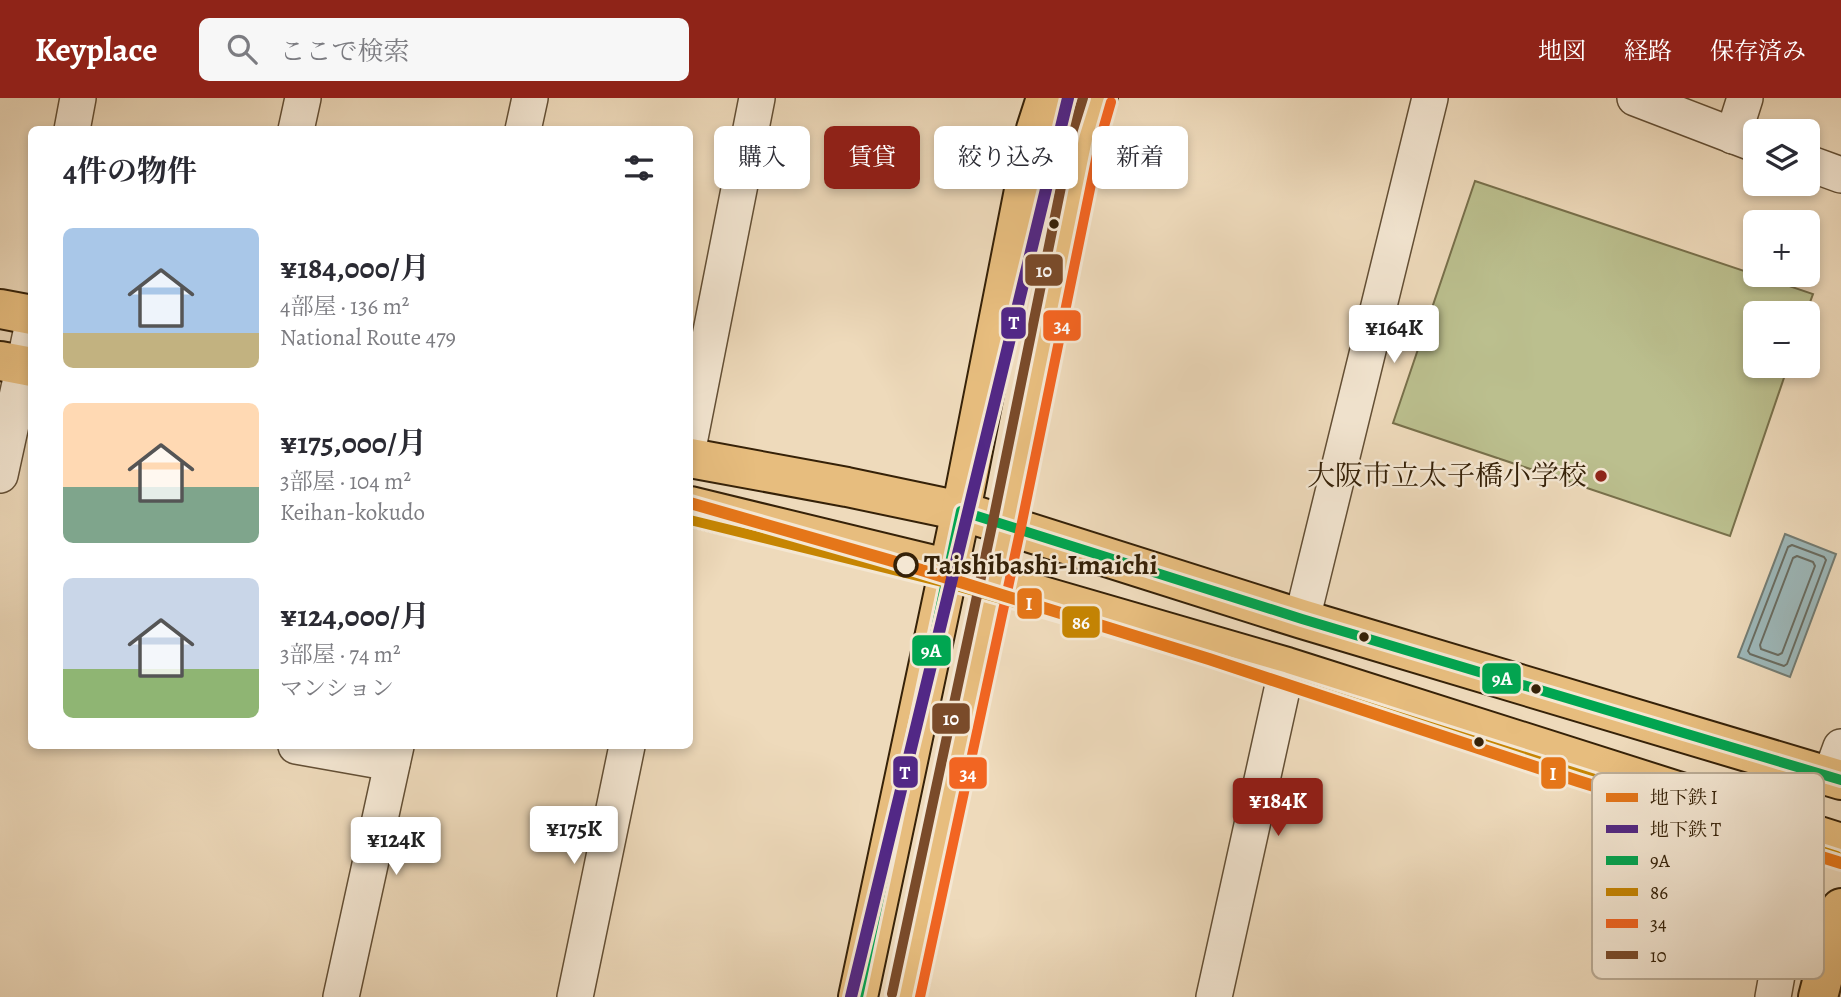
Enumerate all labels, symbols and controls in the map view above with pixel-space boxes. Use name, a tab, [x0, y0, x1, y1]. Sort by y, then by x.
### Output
search box	[199, 18, 689, 81]
text: Keyplace	[35, 27, 157, 72]
icon: search	[223, 30, 261, 68]
text: ここで検索	[279, 34, 409, 69]
text: 地図	[1538, 35, 1586, 67]
text: 経路	[1624, 35, 1672, 67]
text: 保存済み	[1710, 35, 1806, 67]
map controls	[1743, 119, 1820, 378]
button: layers	[1743, 119, 1820, 196]
chip: 購入	[714, 126, 810, 189]
chip: 賃貸	[824, 126, 920, 189]
chip: 絞り込み	[934, 126, 1078, 189]
chip: 新着	[1092, 126, 1188, 189]
icon: filters	[620, 149, 658, 187]
text: 4件の物件	[63, 151, 197, 191]
button: +	[1743, 210, 1820, 287]
unlabelled marker	[1047, 217, 1061, 231]
text: ¥184,000/月	[280, 248, 430, 288]
line badge: 10	[1024, 253, 1064, 287]
icon: home	[119, 256, 203, 340]
text: 10	[1036, 258, 1053, 284]
text: 4部屋 · 136 m²	[280, 291, 409, 322]
button: −	[1743, 301, 1820, 378]
line badge: T	[1000, 306, 1027, 340]
pin: ¥164K	[1345, 306, 1443, 365]
line badge: 34	[1042, 309, 1082, 342]
text: T	[1009, 310, 1020, 336]
text: ¥164K	[1365, 312, 1423, 343]
text: 34	[1053, 313, 1071, 339]
text: National Route 479	[280, 322, 456, 353]
text: ¥175,000/月	[280, 423, 427, 463]
icon: home	[119, 431, 203, 515]
place label: 大阪市立太子橋小学校	[1307, 457, 1587, 495]
text: 3部屋 · 104 m²	[280, 466, 411, 497]
marker: 大阪市立太子橋小学校	[1593, 468, 1609, 484]
text: Keihan-kokudo	[280, 497, 425, 528]
place label: Taishibashi-Imaichi	[924, 546, 1158, 584]
marker: Taishibashi-Imaichi	[894, 553, 918, 577]
line badge: I	[1016, 587, 1043, 620]
text: I	[1026, 591, 1033, 617]
text: ¥124,000/月	[280, 596, 430, 636]
line badge: 86	[1061, 605, 1101, 639]
icon: home	[119, 606, 203, 690]
text: 86	[1072, 610, 1090, 636]
unlabelled marker	[1357, 630, 1371, 644]
line badge: 9A	[911, 634, 952, 667]
text: 9A	[921, 638, 942, 664]
text: 3部屋 · 74 m²	[280, 639, 401, 670]
line badge: 9A	[1481, 662, 1522, 695]
text: 9A	[1492, 666, 1513, 692]
text: マンション	[280, 673, 394, 704]
unlabelled marker	[1529, 682, 1543, 696]
line badge: 10	[931, 702, 971, 735]
text: 10	[943, 706, 960, 732]
unlabelled marker	[1472, 735, 1486, 749]
line badge: T	[892, 755, 919, 789]
line badge: 34	[948, 756, 988, 790]
line badge: I	[1540, 756, 1567, 790]
text: T	[900, 760, 911, 786]
text: 34	[959, 761, 977, 787]
text: I	[1550, 761, 1557, 787]
legend	[1592, 773, 1824, 979]
pin: ¥184K	[1229, 778, 1327, 838]
text: ¥184K	[1249, 785, 1307, 816]
text: 地下鉄 I	[1650, 785, 1718, 811]
pin: ¥175K	[525, 806, 623, 866]
text: ¥175K	[546, 813, 602, 844]
text: 地下鉄 T	[1650, 817, 1722, 843]
pin: ¥124K	[347, 818, 445, 877]
text: ¥124K	[367, 824, 425, 855]
text: 9A	[1650, 848, 1671, 874]
text: 86	[1650, 880, 1668, 906]
text: 34	[1650, 911, 1667, 937]
text: 10	[1650, 943, 1667, 969]

